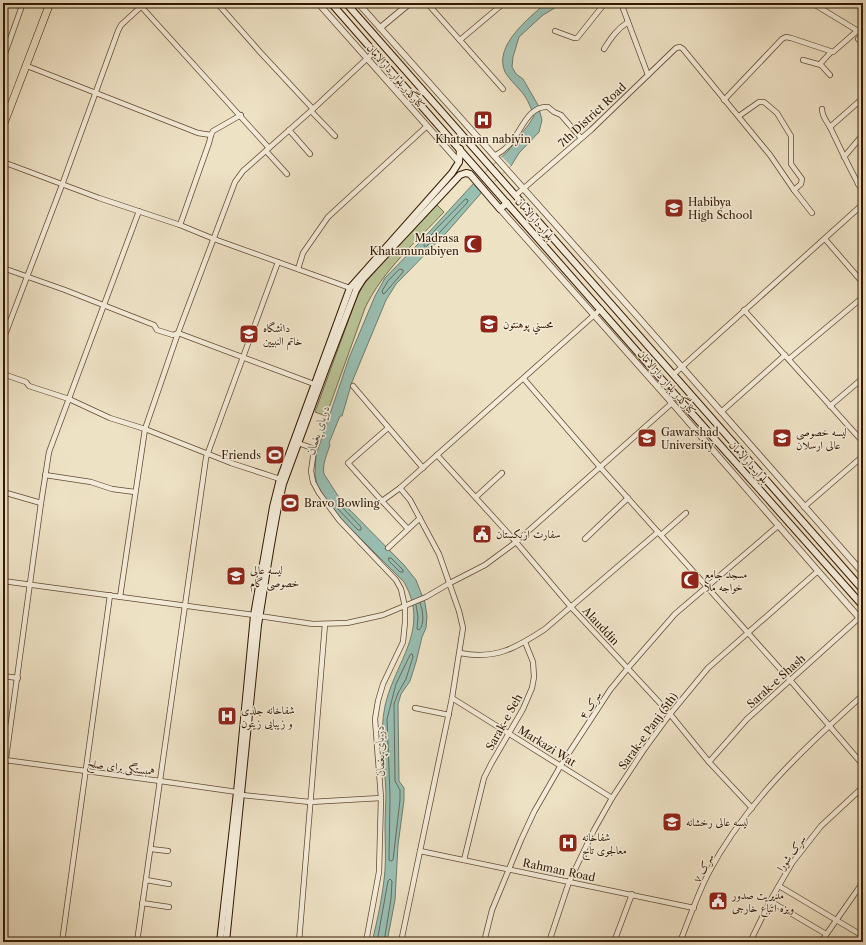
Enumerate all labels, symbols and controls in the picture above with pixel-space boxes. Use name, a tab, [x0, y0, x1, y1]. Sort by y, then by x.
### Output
street label: کنارگذر بلوار دارالامان	[364, 40, 429, 111]
street label: 7th District Road	[555, 80, 629, 150]
hospital icon: Khataman nabiyin	[472, 109, 494, 131]
place label: Khataman nabiyin	[435, 132, 531, 146]
street label: بلوار دارالامان	[513, 195, 557, 243]
place label: Habibya High School	[688, 195, 753, 222]
school or university icon: Habibya High School	[663, 197, 685, 219]
place label: Madrasa Khatamunabiyen	[370, 231, 459, 258]
mosque icon: Madrasa Khatamunabiyen	[462, 233, 484, 255]
school or university icon: محسني پوهنتون	[478, 313, 500, 335]
place label: محسني پوهنتون	[503, 317, 553, 335]
place label: دانشگاه خاتم النبیین	[263, 321, 303, 351]
school or university icon: دانشگاه خاتم النبیین	[238, 323, 260, 345]
street label: کنارگذر بلوار دارالامان	[635, 346, 700, 417]
water label: دریای پغمان	[303, 403, 334, 457]
place label: Gawarshad University	[661, 425, 719, 452]
place label: لیسه خصوصی عالی ارسلان	[796, 425, 847, 452]
school or university icon: Gawarshad University	[636, 427, 658, 449]
school or university icon: لیسه خصوصی عالی ارسلان	[771, 427, 793, 449]
street label: بلوار دارالامان	[726, 438, 772, 486]
sports icon: Friends	[264, 444, 286, 466]
place label: Friends	[221, 448, 261, 462]
sports icon: Bravo Bowling	[279, 492, 301, 514]
place label: Bravo Bowling	[304, 496, 380, 510]
public building icon: سفارت ازبکستان	[471, 523, 493, 545]
place label: سفارت ازبکستان	[496, 527, 560, 541]
place label: لیسه عالی خصوصی گام	[250, 563, 299, 593]
school or university icon: لیسه عالی خصوصی گام	[225, 565, 247, 587]
place label: مسجد جامع خواجه ملا	[704, 567, 747, 594]
mosque icon: مسجد جامع خواجه ملا	[679, 569, 701, 591]
street label: Alauddin	[579, 603, 622, 648]
street label: Sarak-e Shash	[744, 651, 808, 711]
street label: سرک ۴	[576, 688, 605, 722]
street label: Sarak-e Panj (5th)	[615, 690, 681, 772]
street label: Sarak-e Seh	[483, 691, 525, 753]
place label: شفاخانه جلدی و زیبایی زیتون	[241, 703, 295, 731]
hospital icon: شفاخانه جلدی و زیبایی زیتون	[216, 705, 238, 727]
street label: Markazi Wat	[515, 723, 579, 769]
water label: دریای پغمان	[372, 725, 389, 777]
street label: همبستگی برای صلح	[86, 756, 156, 782]
school or university icon: لیسه عالی رخشانه	[661, 811, 683, 833]
place label: لیسه عالی رخشانه	[686, 815, 748, 829]
place label: شفاخانه معالجوی تاج	[582, 830, 627, 861]
hospital icon: شفاخانه معالجوی تاج	[557, 832, 579, 854]
street label: سرک شورا	[773, 832, 810, 874]
street label: سرک ۷	[689, 851, 718, 885]
street label: Rahman Road	[521, 855, 597, 885]
place label: مدیریت صدور ویزه اتباع خارجی	[731, 888, 794, 918]
public building icon: مدیریت صدور ویزه اتباع خارجی	[707, 890, 729, 912]

